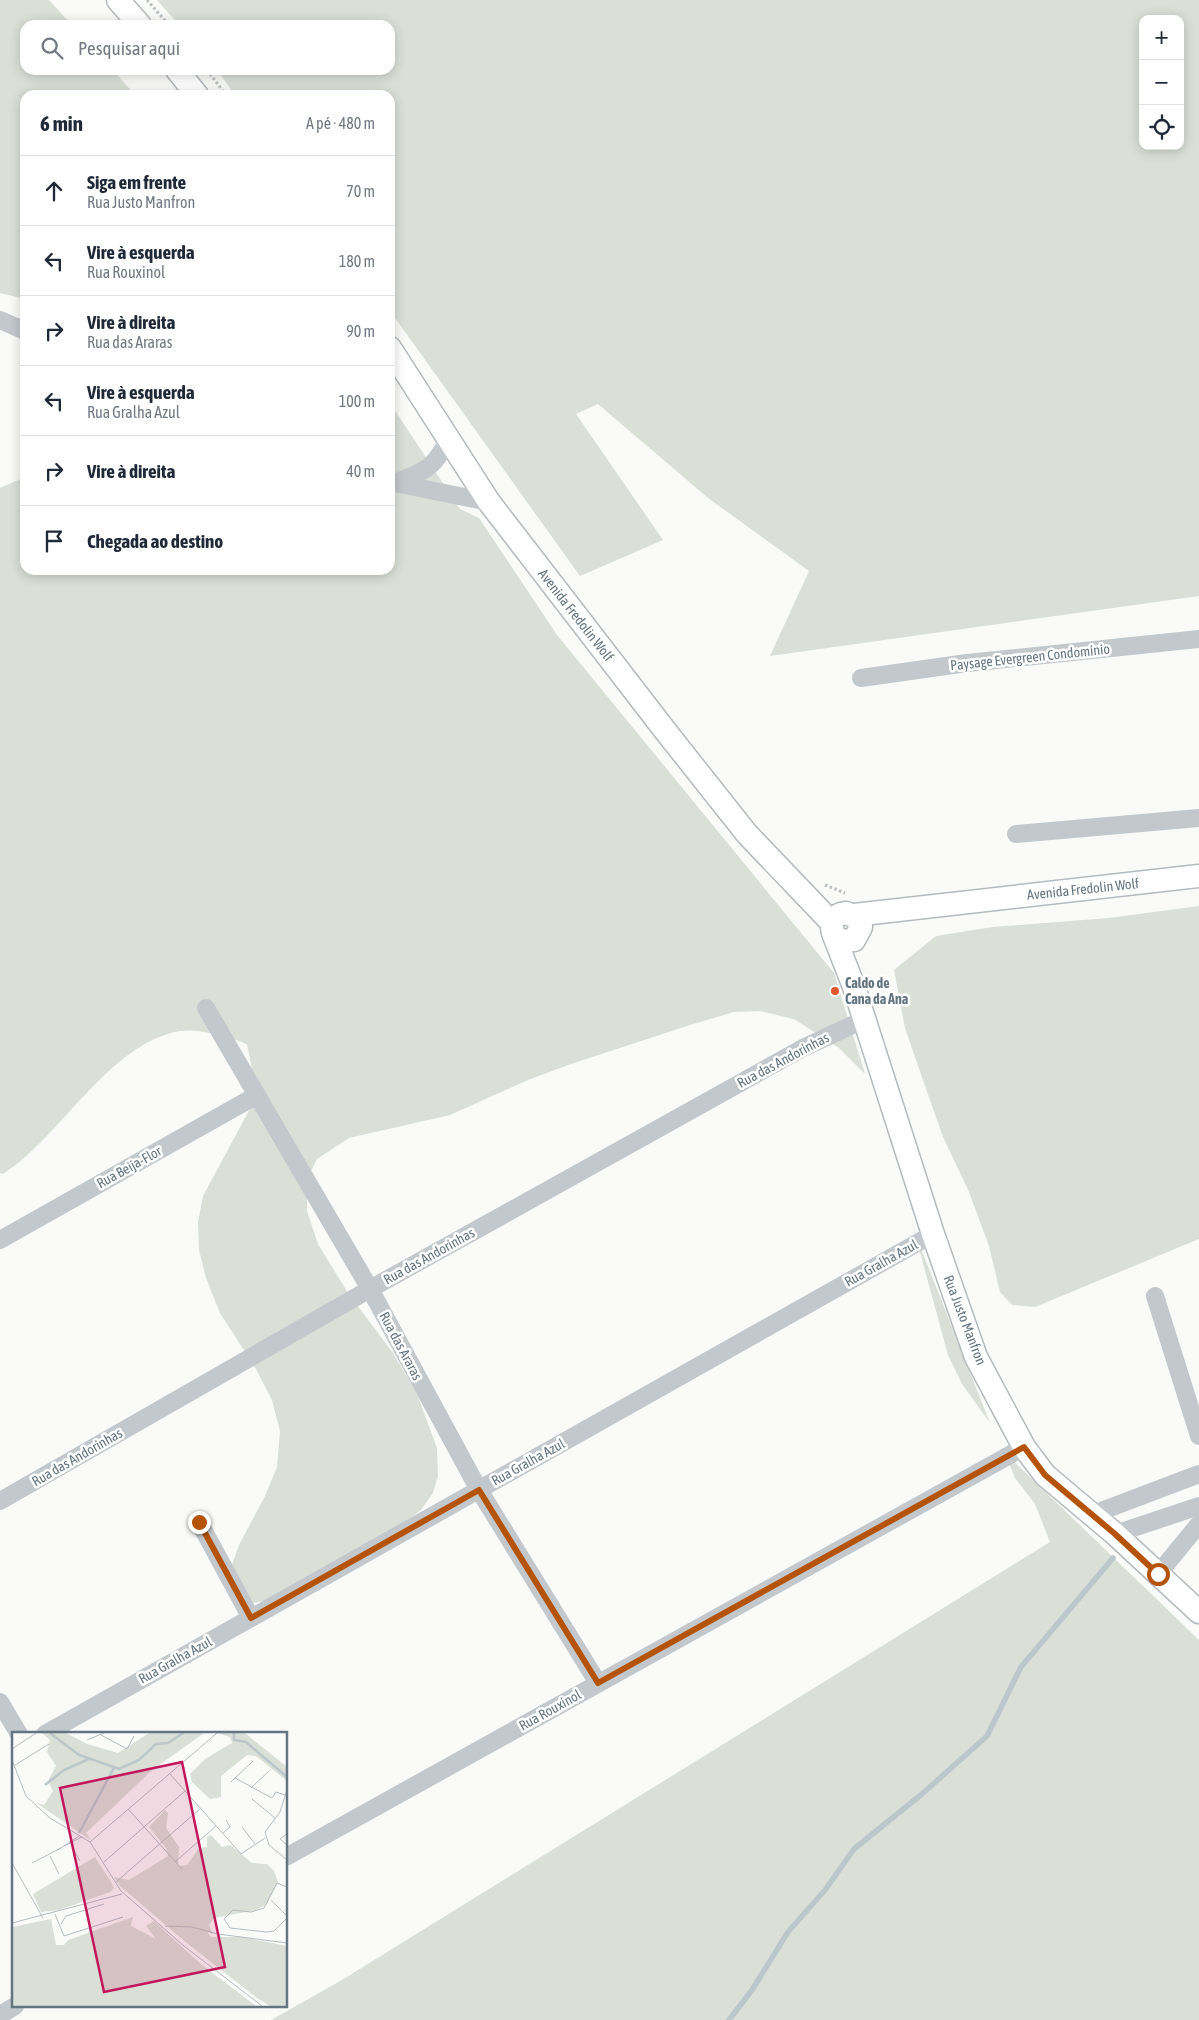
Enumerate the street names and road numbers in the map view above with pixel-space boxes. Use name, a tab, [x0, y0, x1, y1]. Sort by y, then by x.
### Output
street label: Avenida Fredolin Wolf	[535, 566, 617, 664]
street label: Paysage Evergreen Condomínio	[949, 641, 1111, 673]
street label: Avenida Fredolin Wolf	[1026, 875, 1140, 903]
street label: Rua das Andorinhas	[734, 1029, 832, 1091]
street label: Rua Beija-Flor	[94, 1142, 165, 1191]
street label: Rua das Andorinhas	[381, 1224, 477, 1288]
street label: Rua Gralha Azul	[842, 1236, 921, 1290]
street label: Rua Justo Manfron	[941, 1273, 989, 1367]
street label: Rua das Araras	[376, 1309, 426, 1383]
street label: Rua das Andorinhas	[29, 1425, 125, 1489]
street label: Rua Gralha Azul	[489, 1435, 568, 1489]
street label: Rua Gralha Azul	[136, 1633, 215, 1687]
street label: Rua Rouxinol	[516, 1686, 584, 1734]

